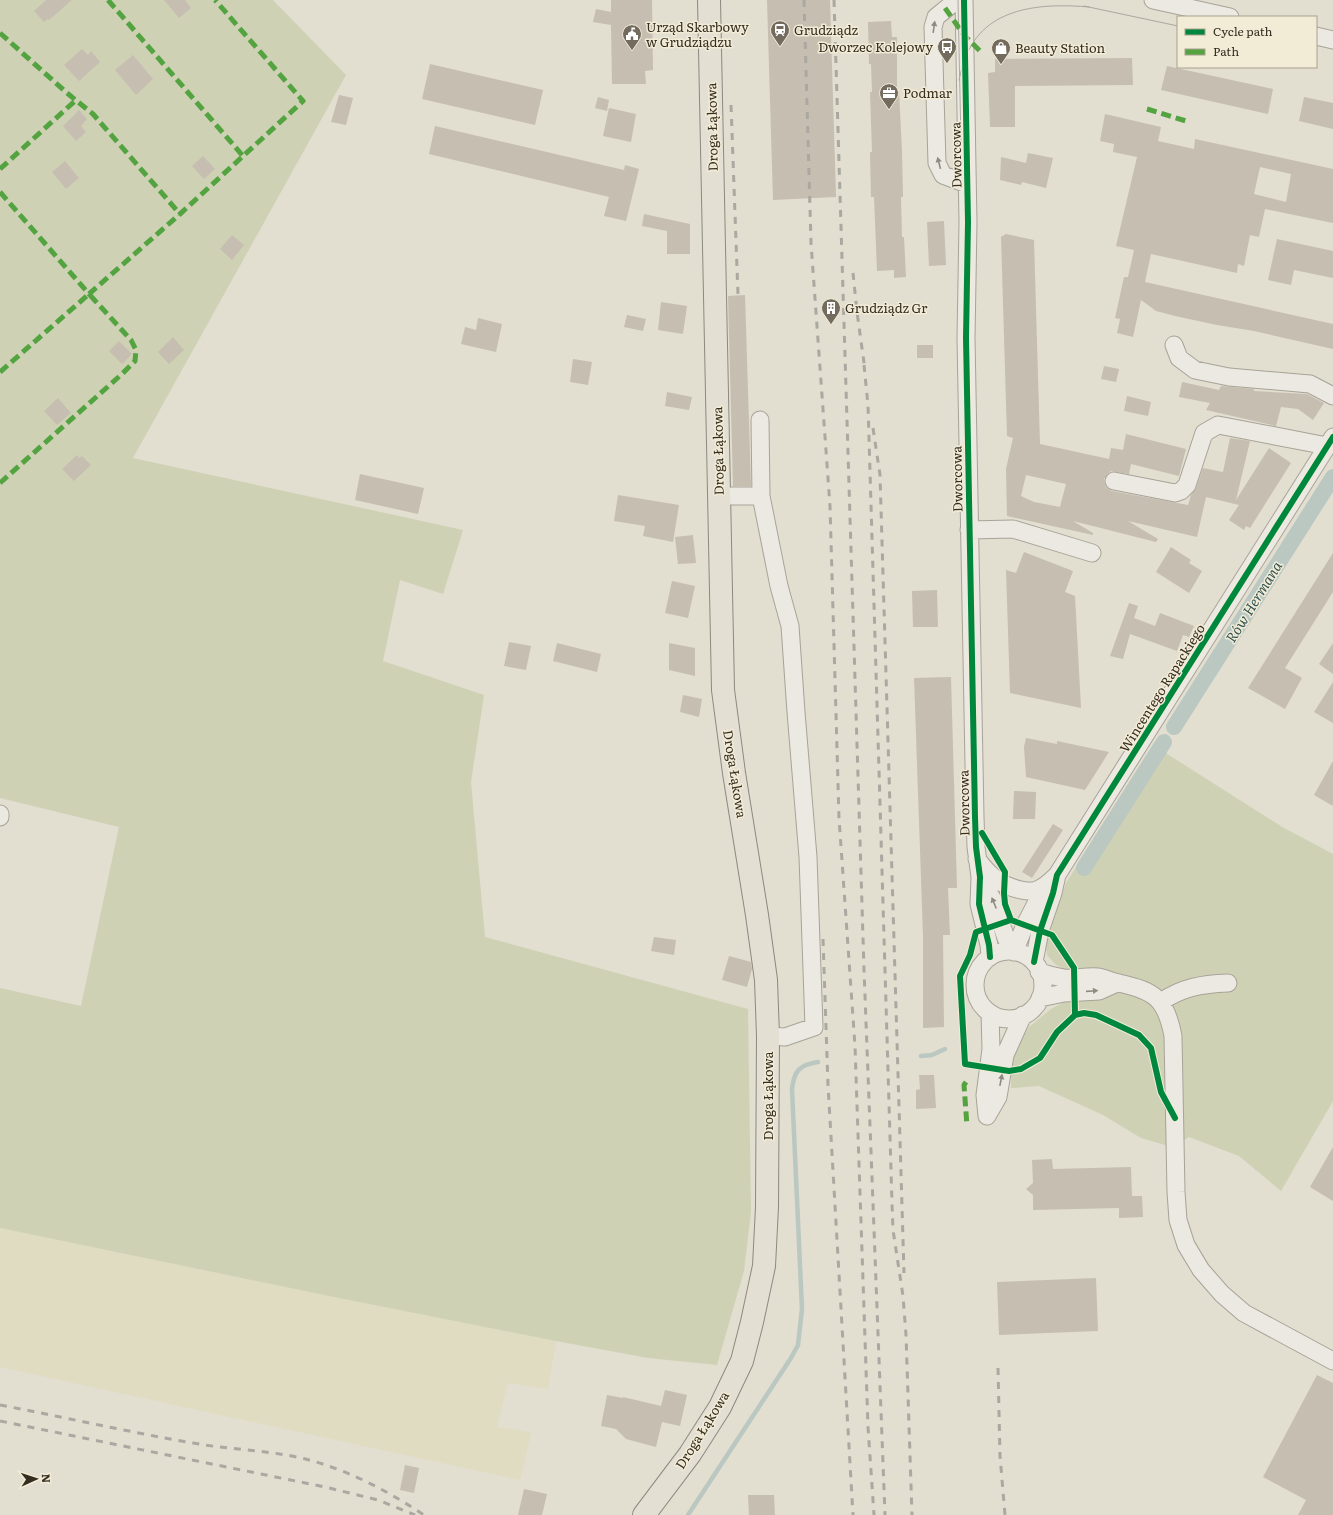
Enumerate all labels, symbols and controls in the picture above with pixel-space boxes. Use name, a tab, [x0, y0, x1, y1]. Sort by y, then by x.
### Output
legend	[1177, 16, 1317, 68]
place label: Urząd Skarbowy w Grudziądzu	[646, 17, 749, 51]
station icon: Grudziądz	[769, 19, 791, 47]
place label: Grudziądz	[794, 20, 858, 39]
one-way arrow	[931, 21, 937, 33]
text: Cycle path	[1213, 22, 1273, 40]
public building icon: Urząd Skarbowy w Grudziądzu	[621, 23, 643, 51]
bus stop icon: Dworzec Kolejowy	[936, 36, 958, 64]
place label: Dworzec Kolejowy	[818, 37, 933, 56]
shop icon: Beauty Station	[990, 37, 1012, 65]
place label: Beauty Station	[1015, 38, 1106, 57]
text: Path	[1213, 42, 1239, 60]
street label: Droga Łąkowa	[701, 82, 722, 172]
office icon: Podmar	[878, 82, 900, 110]
place label: Podmar	[903, 83, 953, 102]
street label: Dworcowa	[945, 122, 966, 188]
one-way arrow	[936, 156, 942, 168]
building icon: Grudziądz Gr	[820, 297, 842, 325]
place label: Grudziądz Gr	[845, 298, 928, 317]
street label: Droga Łąkowa	[707, 406, 728, 496]
street label: Dworcowa	[946, 446, 967, 512]
water label: Rów Hermana	[1220, 557, 1286, 646]
street label: Wincentego Rapackiego	[1114, 620, 1209, 756]
street label: Droga Łąkowa	[719, 729, 752, 819]
street label: Dworcowa	[953, 770, 974, 836]
one-way arrow	[990, 897, 996, 909]
one-way arrow	[1086, 987, 1098, 994]
street label: Droga Łąkowa	[758, 1052, 777, 1140]
one-way arrow	[998, 1074, 1004, 1086]
street label: Droga Łąkowa	[670, 1387, 733, 1472]
north arrow	[16, 1459, 56, 1499]
text: N	[39, 1473, 55, 1483]

